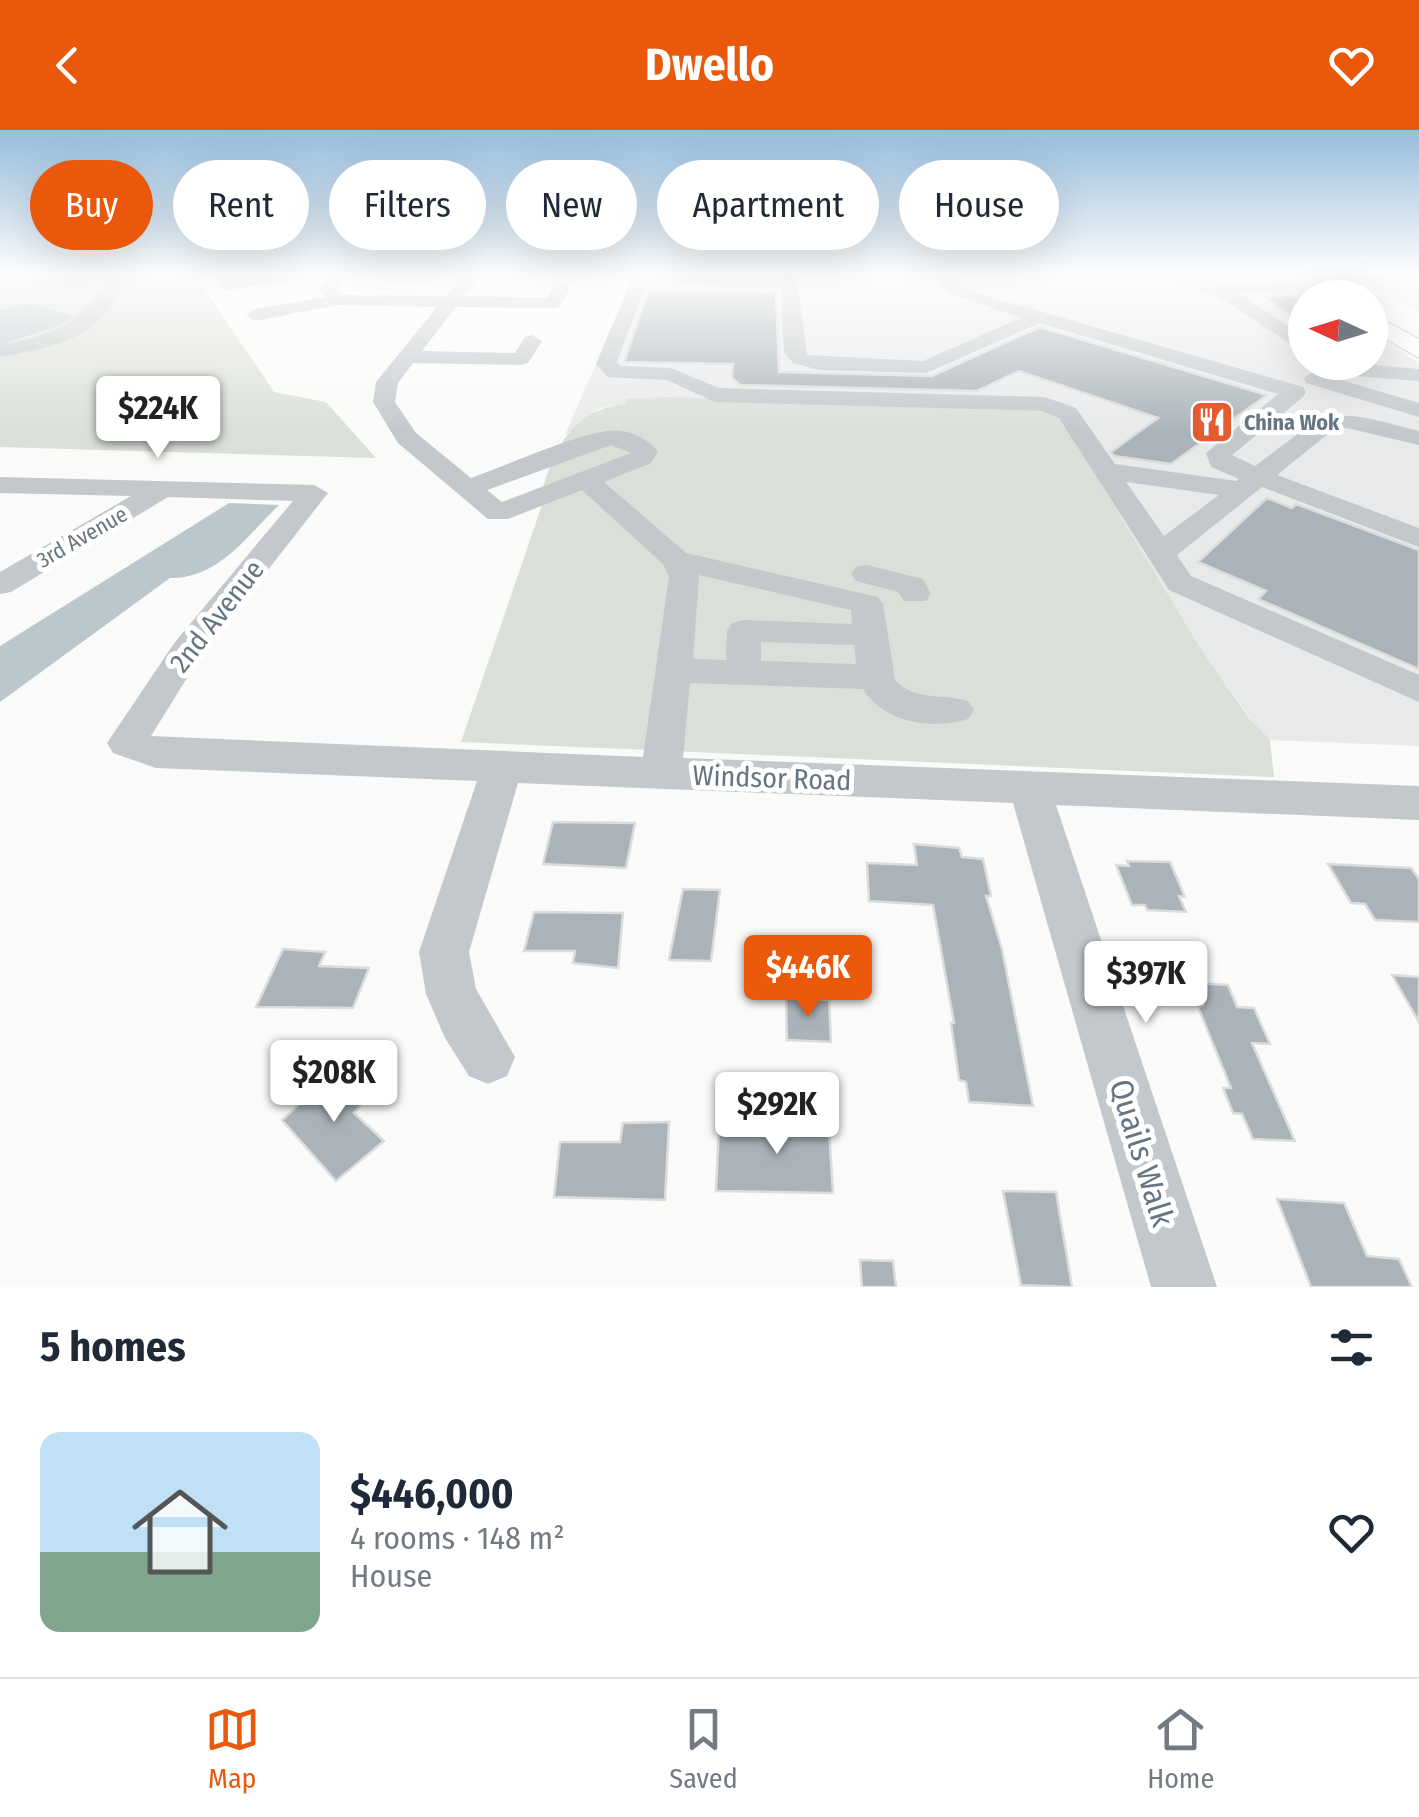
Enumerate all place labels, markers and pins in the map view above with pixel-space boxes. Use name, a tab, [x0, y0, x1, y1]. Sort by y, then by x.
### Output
pin: $224K	[88, 376, 228, 461]
restaurant icon: China Wok	[1189, 399, 1235, 445]
place label: China Wok	[1244, 409, 1340, 436]
pin: $446K	[738, 935, 878, 1020]
pin: $397K	[1076, 941, 1216, 1026]
pin: $208K	[264, 1040, 404, 1125]
pin: $292K	[707, 1072, 847, 1157]

